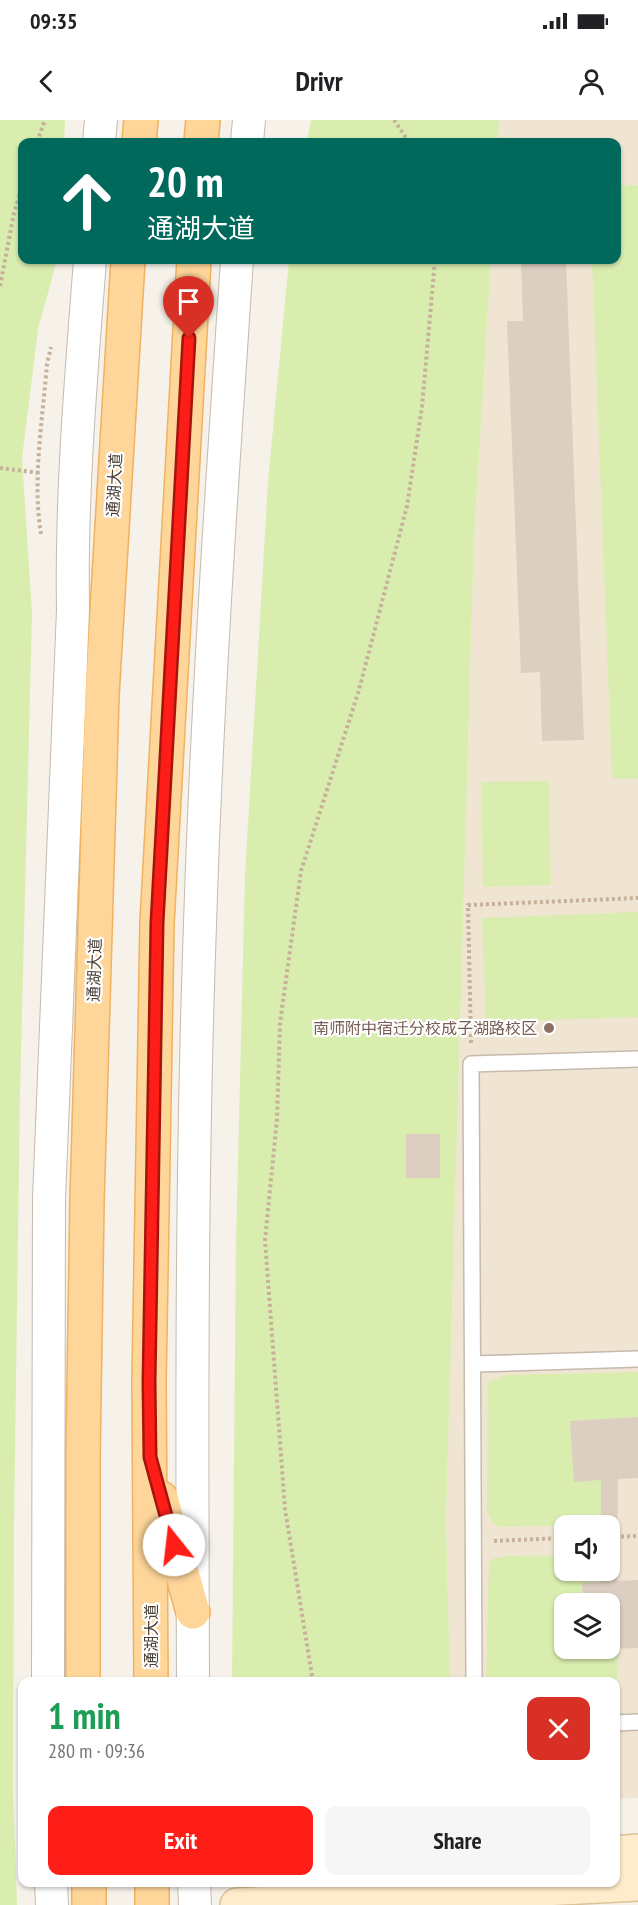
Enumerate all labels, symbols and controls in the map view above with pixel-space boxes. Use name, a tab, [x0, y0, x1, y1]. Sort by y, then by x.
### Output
text: 09:35	[30, 7, 78, 35]
text: Drivr	[295, 64, 343, 98]
icon: back	[30, 65, 63, 98]
icon: person	[575, 65, 608, 98]
text: 20 m	[147, 154, 224, 209]
icon: ahead	[48, 162, 126, 240]
text: 通湖大道	[147, 211, 255, 245]
pin	[163, 276, 214, 338]
icon: arrive	[172, 285, 205, 318]
street label: 通湖大道	[102, 453, 126, 517]
street label: 通湖大道	[83, 938, 105, 1002]
place label: 南师附中宿迁分校成子湖路校区	[313, 1018, 537, 1038]
marker: 南师附中宿迁分校成子湖路校区	[542, 1021, 556, 1035]
position arrow	[142, 1513, 206, 1577]
map controls	[554, 1515, 620, 1659]
button: sound	[554, 1515, 620, 1581]
button: layers	[554, 1593, 620, 1659]
street label: 通湖大道	[141, 1604, 161, 1668]
text: 1 min	[48, 1692, 121, 1739]
button: close	[527, 1697, 590, 1760]
text: 280 m · 09:36	[48, 1738, 145, 1764]
button: Exit	[48, 1806, 313, 1875]
button: Share	[325, 1806, 590, 1875]

